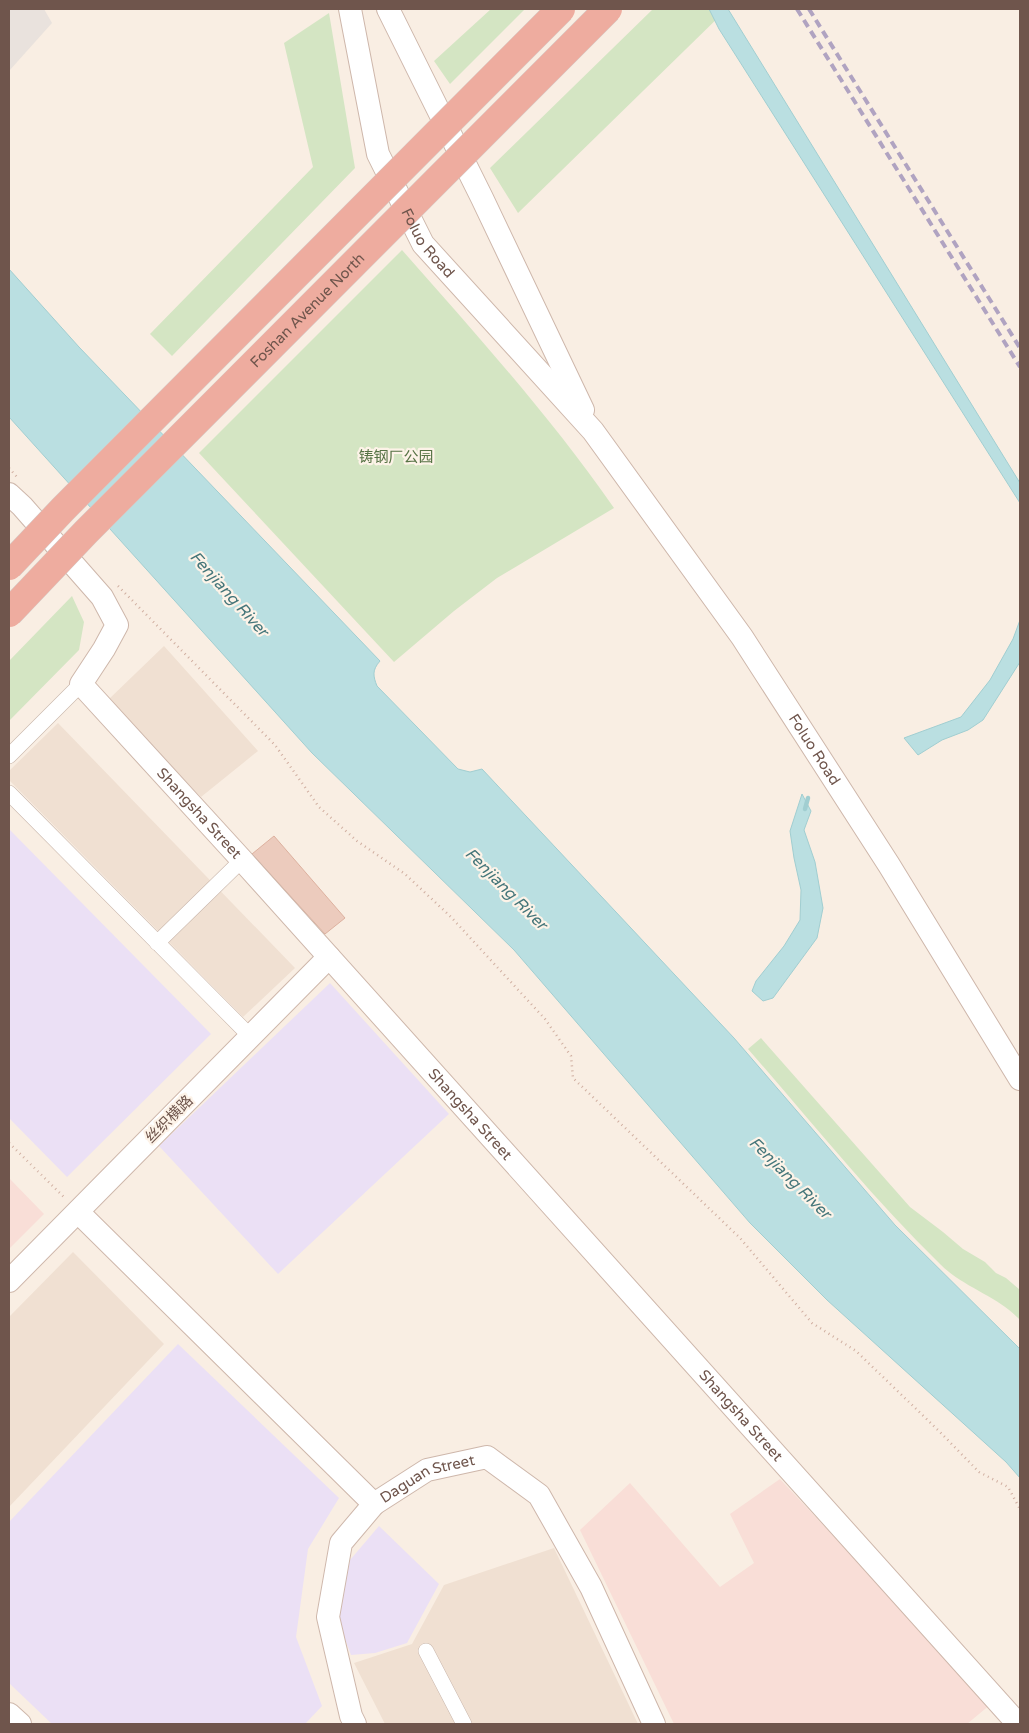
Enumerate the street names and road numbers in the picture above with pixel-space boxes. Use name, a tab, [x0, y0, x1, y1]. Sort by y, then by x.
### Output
street label: Foluo Road	[398, 205, 458, 281]
street label: Foshan Avenue North	[246, 249, 368, 371]
street label: Foluo Road	[785, 710, 844, 788]
street label: Shangsha Street	[153, 764, 246, 863]
street label: Shangsha Street	[425, 1065, 516, 1164]
street label: 丝织横路	[141, 1091, 197, 1147]
street label: Shangsha Street	[695, 1366, 787, 1465]
street label: Daguan Street	[377, 1451, 477, 1507]

